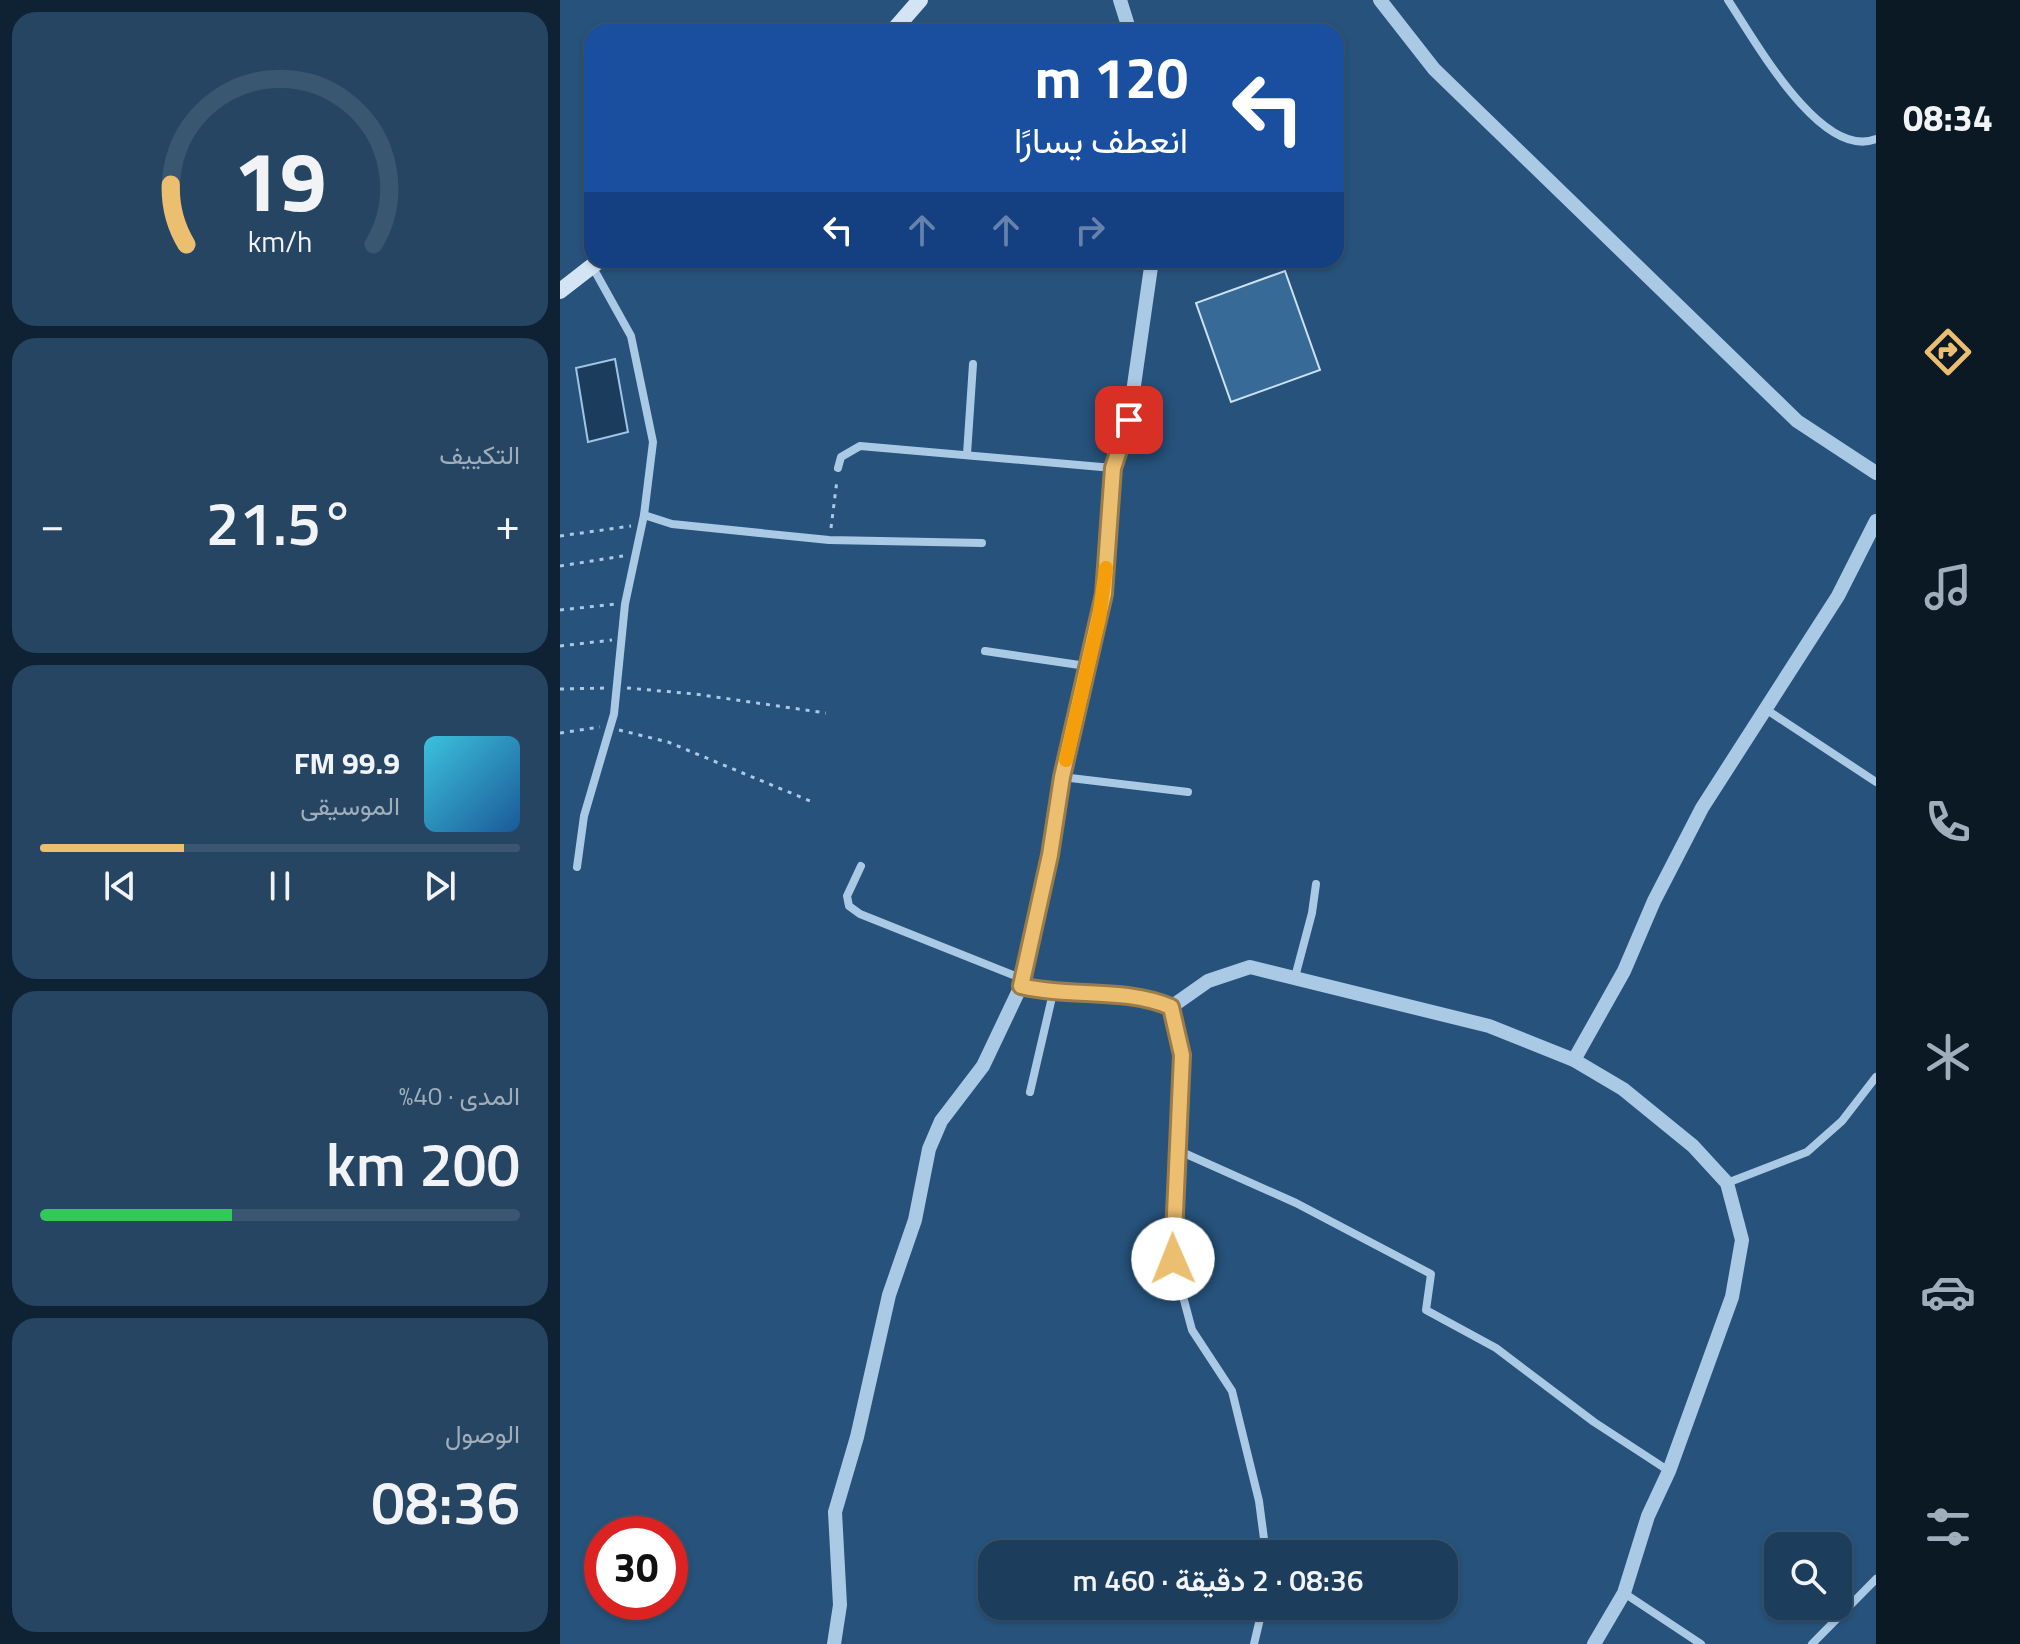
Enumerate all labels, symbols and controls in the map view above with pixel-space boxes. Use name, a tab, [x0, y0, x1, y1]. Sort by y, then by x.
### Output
text: 120 m	[1035, 35, 1188, 120]
icon: left	[1216, 56, 1320, 160]
text: 08:34	[1903, 90, 1993, 145]
text: انعطف يسارًا	[1014, 112, 1188, 167]
text: 19	[233, 117, 327, 243]
icon: left	[816, 208, 860, 252]
icon: ahead	[900, 208, 944, 252]
icon: ahead	[984, 208, 1028, 252]
icon: right	[1068, 208, 1112, 252]
text: km/h	[248, 220, 312, 263]
icon: directions	[1920, 324, 1976, 380]
pin	[1095, 386, 1163, 454]
icon: arrive	[1107, 398, 1151, 442]
text: التكييف	[439, 435, 520, 474]
text: 21.5°	[206, 477, 354, 568]
text: −	[40, 490, 65, 557]
text: +	[495, 490, 520, 557]
icon: music	[1920, 559, 1976, 615]
text: 99.9 FM	[294, 740, 400, 786]
text: الموسيقى	[300, 786, 400, 825]
icon: phone	[1920, 794, 1976, 850]
icon: previous	[98, 864, 142, 908]
icon: pause	[258, 864, 302, 908]
icon: next	[418, 864, 462, 908]
icon: climate	[1920, 1029, 1976, 1085]
text: المدى · 40%	[399, 1076, 520, 1115]
text: 200 km	[326, 1118, 520, 1209]
position arrow	[1131, 1217, 1215, 1301]
icon: car	[1920, 1264, 1976, 1320]
text: الوصول	[445, 1414, 520, 1453]
text: 08:36	[371, 1456, 520, 1547]
icon: filters	[1920, 1499, 1976, 1555]
speed limit sign: 30	[584, 1516, 688, 1620]
map controls	[1764, 1532, 1852, 1620]
button: search	[1764, 1532, 1852, 1620]
text: 08:36 · 2 دقيقة · 460 m	[1072, 1557, 1364, 1603]

